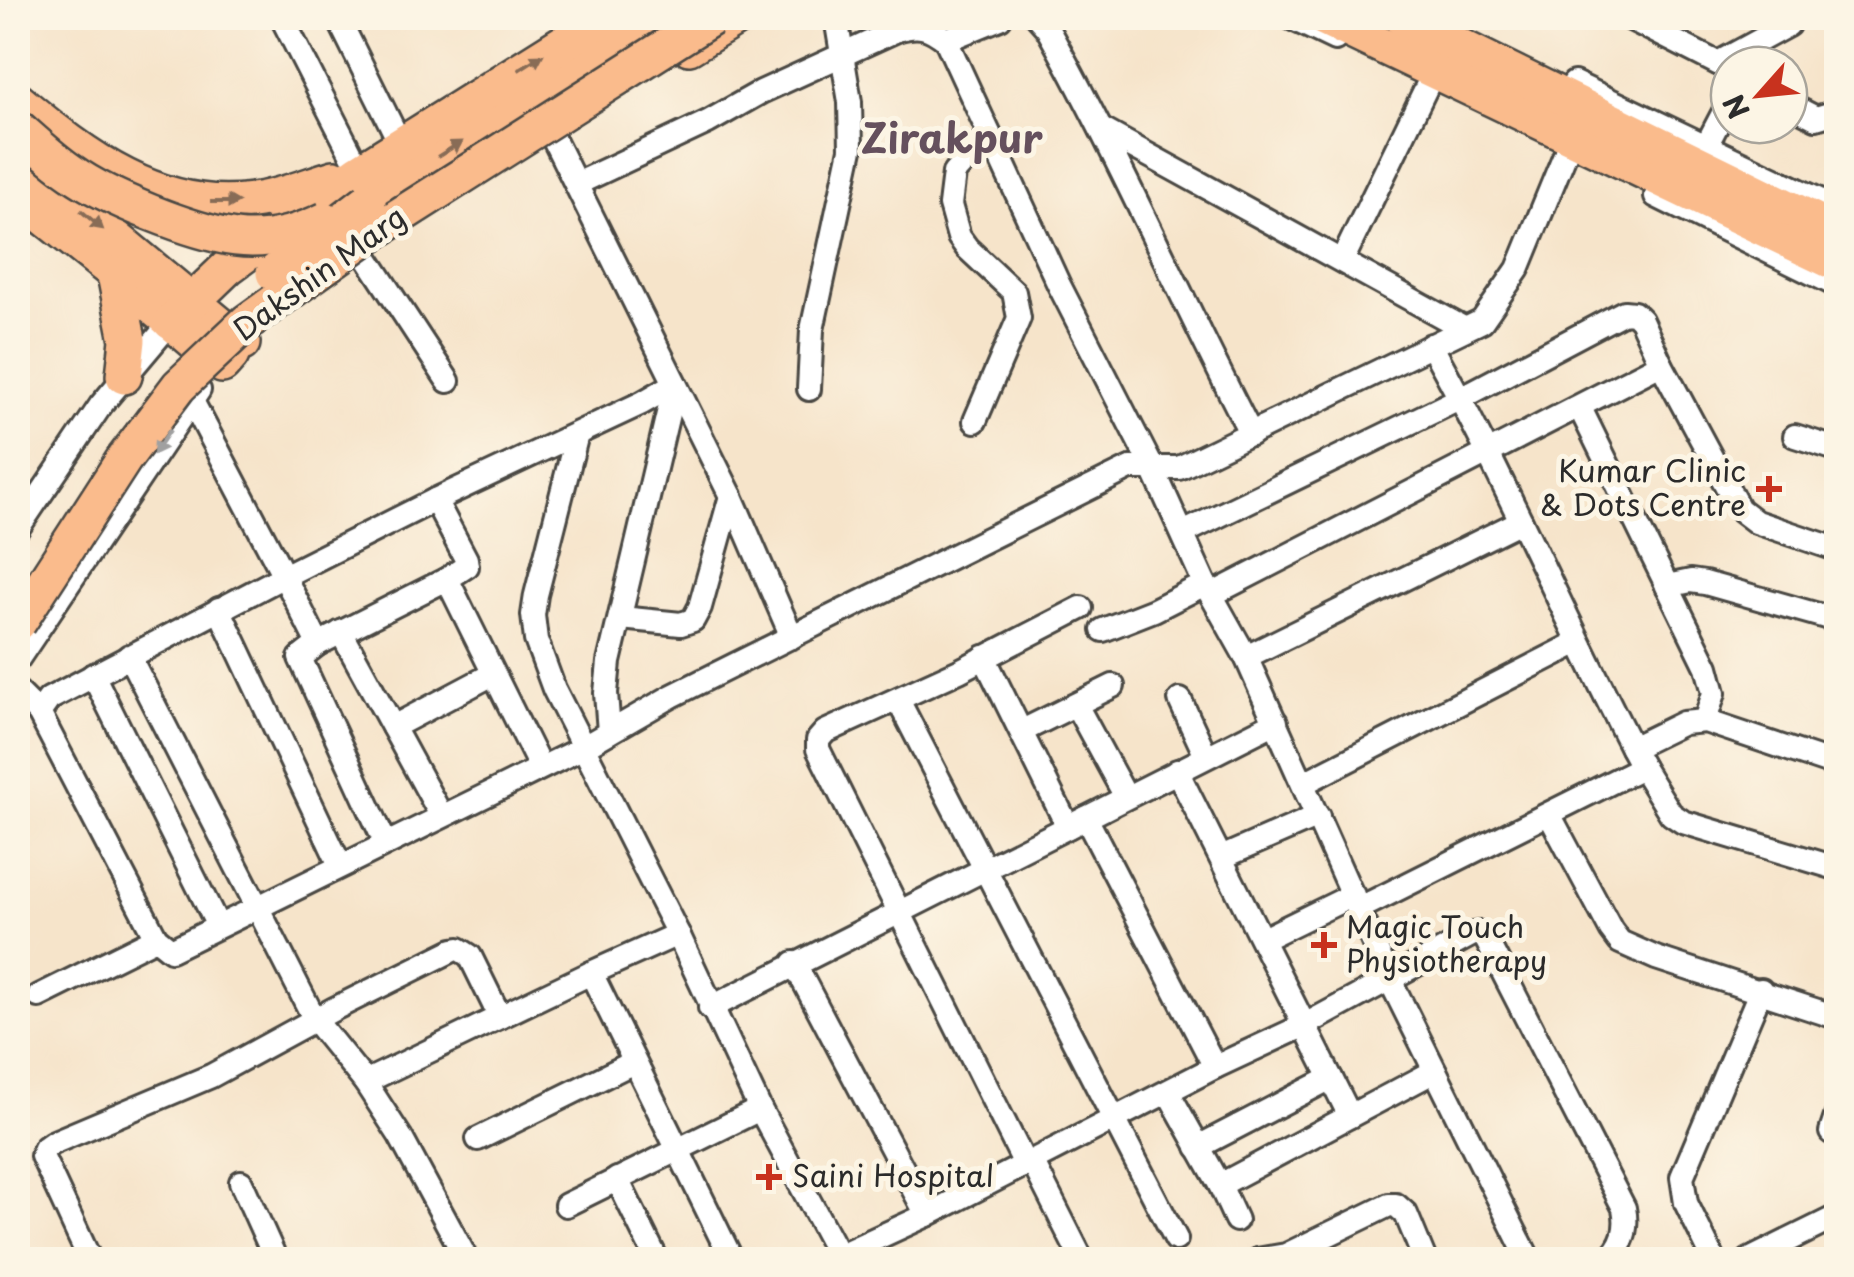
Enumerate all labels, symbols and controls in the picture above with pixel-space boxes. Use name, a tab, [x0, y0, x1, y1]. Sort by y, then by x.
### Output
north arrow	[1709, 45, 1809, 145]
one-way arrow	[517, 54, 545, 71]
text: N	[1711, 87, 1760, 127]
district label: Zirakpur	[861, 106, 1043, 167]
one-way arrow	[436, 141, 464, 159]
one-way arrow	[210, 194, 242, 210]
street label: Dakshin Marg	[223, 194, 414, 350]
one-way arrow	[79, 208, 104, 230]
one-way arrow	[154, 428, 172, 456]
place label: Kumar Clinic & Dots Centre	[1540, 447, 1746, 526]
marker: Kumar Clinic & Dots Centre	[1756, 476, 1782, 502]
place label: Magic Touch Physiotherapy	[1346, 903, 1547, 982]
marker: Magic Touch Physiotherapy	[1311, 932, 1337, 958]
place label: Saini Hospital	[792, 1152, 994, 1197]
marker: Saini Hospital	[756, 1164, 782, 1190]

